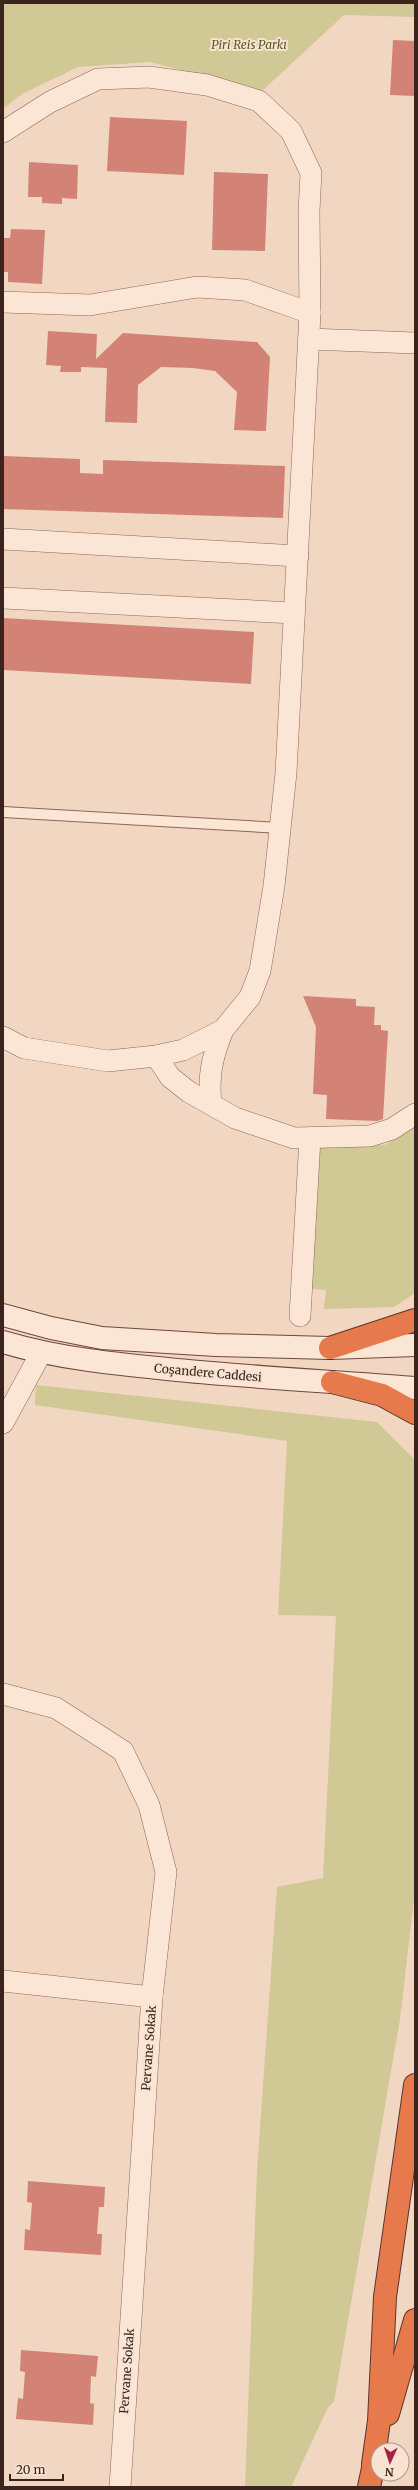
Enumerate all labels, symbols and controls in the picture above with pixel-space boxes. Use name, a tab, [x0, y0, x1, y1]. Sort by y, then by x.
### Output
park label: Piri Reis Parkı	[211, 37, 287, 52]
street label: Coşandere Caddesi	[154, 1360, 263, 1385]
street label: Pervane Sokak	[138, 2004, 159, 2091]
street label: Pervane Sokak	[116, 2327, 137, 2414]
north arrow	[370, 2442, 410, 2482]
scale bar	[10, 2456, 63, 2482]
text: 20 m	[16, 2462, 45, 2477]
text: N	[384, 2465, 394, 2479]

